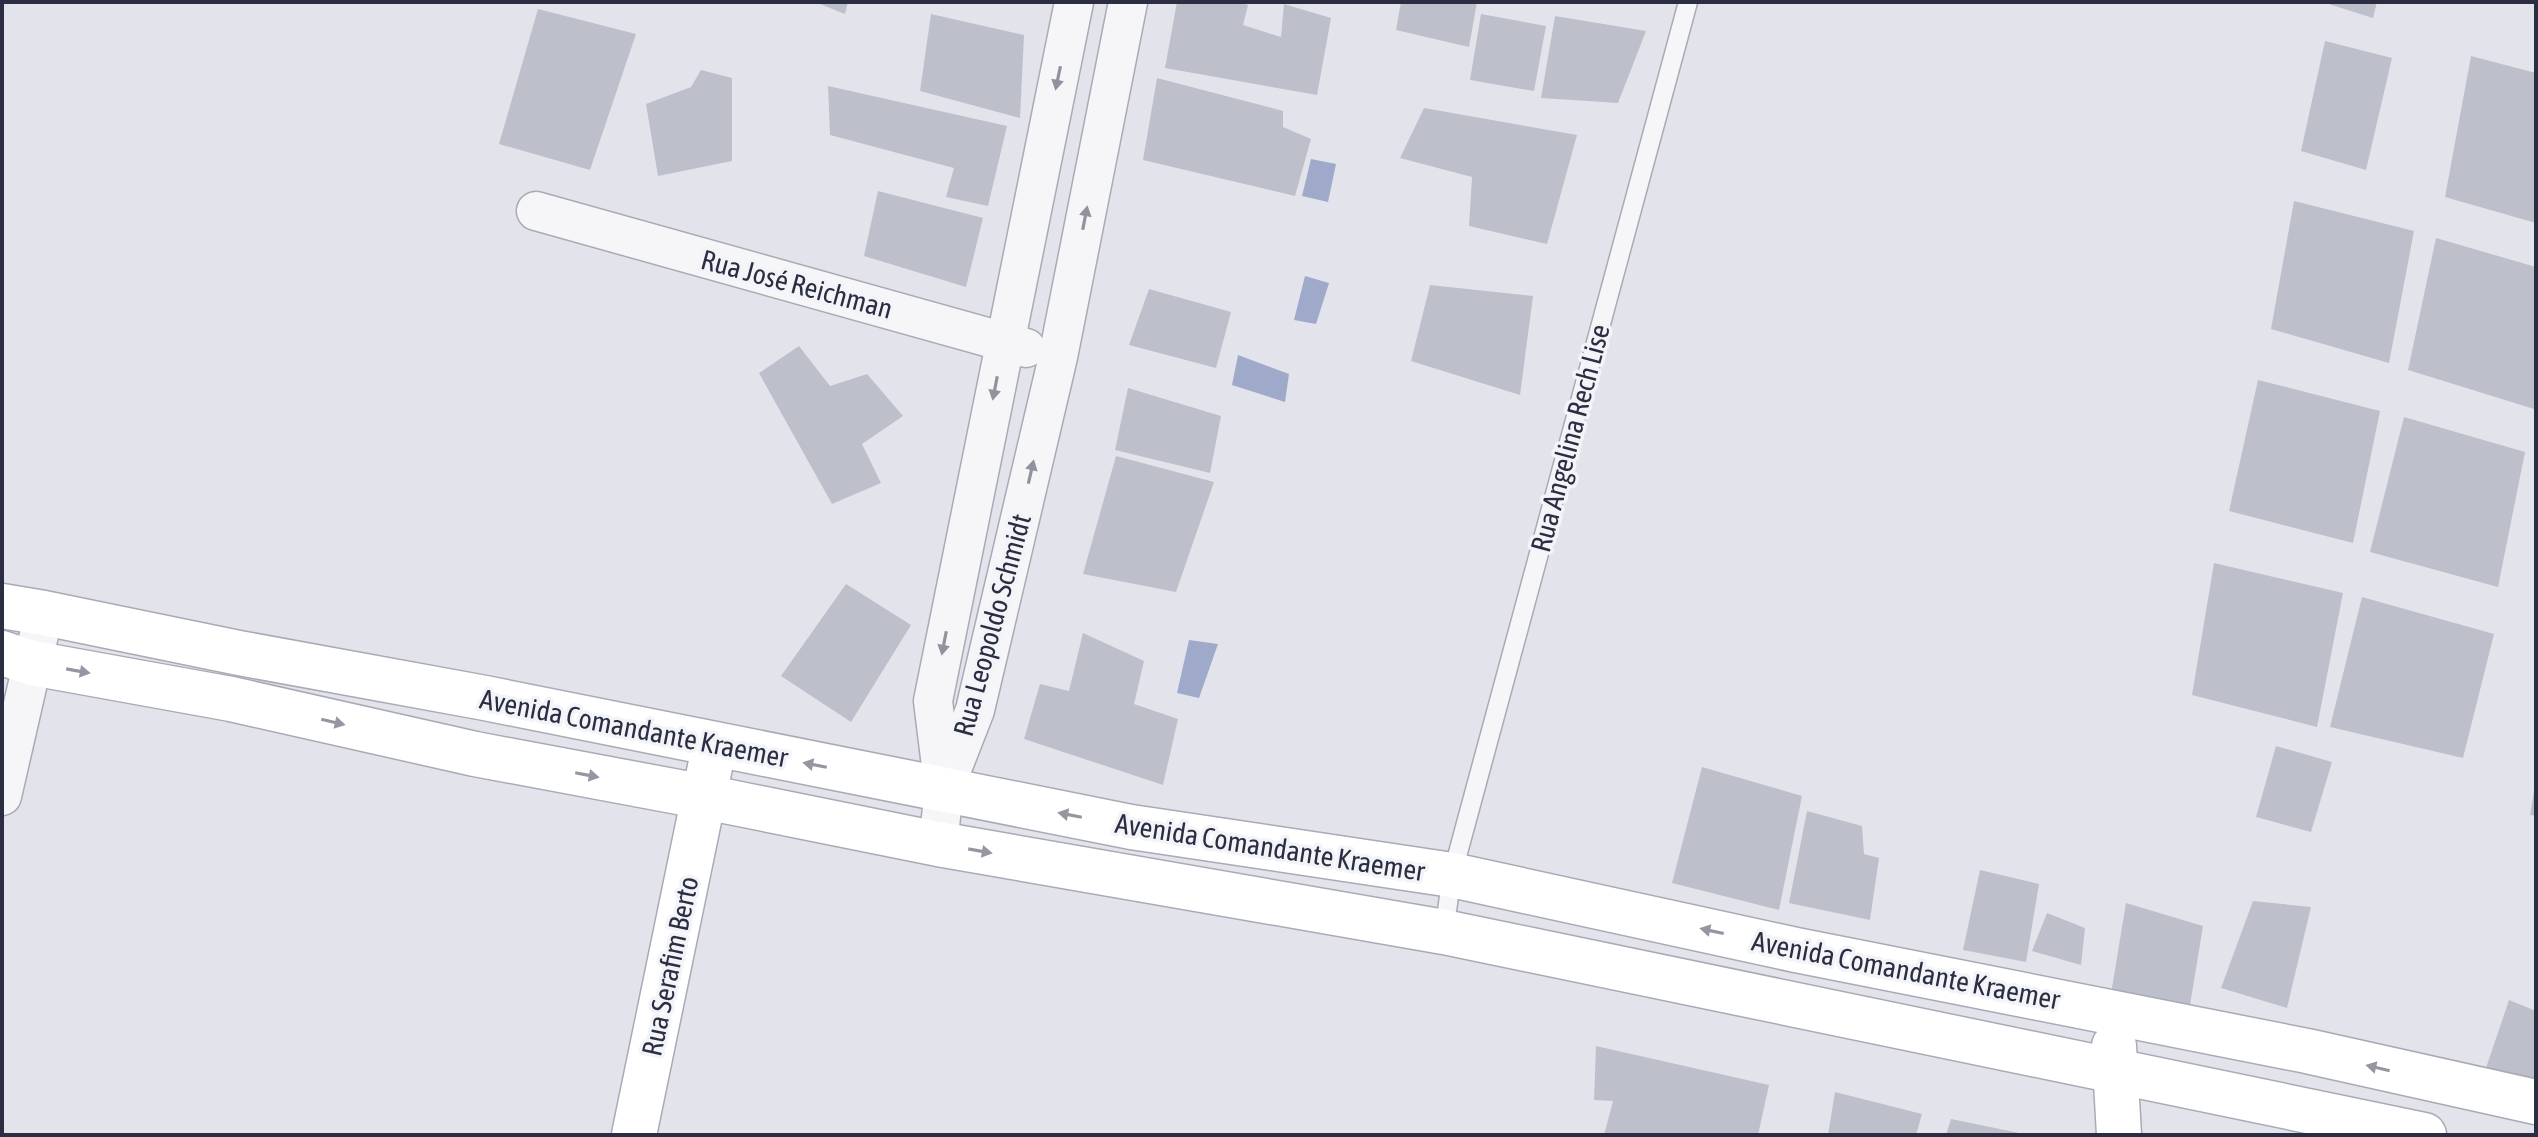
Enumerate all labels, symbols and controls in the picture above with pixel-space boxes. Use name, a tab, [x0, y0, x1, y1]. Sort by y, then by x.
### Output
one-way arrow	[1051, 66, 1064, 91]
one-way arrow	[1080, 205, 1092, 230]
street label: Rua José Reichman	[698, 243, 896, 325]
street label: Rua Angelina Rech Lise	[1524, 321, 1616, 555]
one-way arrow	[988, 376, 1000, 401]
one-way arrow	[1025, 460, 1038, 485]
street label: Rua Leopoldo Schmidt	[947, 511, 1037, 739]
one-way arrow	[938, 631, 950, 656]
one-way arrow	[66, 666, 91, 678]
street label: Avenida Comandante Kraemer	[477, 682, 791, 774]
one-way arrow	[320, 716, 345, 729]
one-way arrow	[803, 758, 828, 770]
one-way arrow	[575, 769, 600, 781]
street label: Avenida Comandante Kraemer	[1113, 807, 1428, 887]
one-way arrow	[1058, 809, 1083, 821]
one-way arrow	[968, 845, 993, 858]
street label: Rua Serafim Berto	[635, 873, 705, 1059]
one-way arrow	[1699, 924, 1724, 937]
street label: Avenida Comandante Kraemer	[1749, 924, 2063, 1016]
one-way arrow	[2365, 1061, 2390, 1073]

